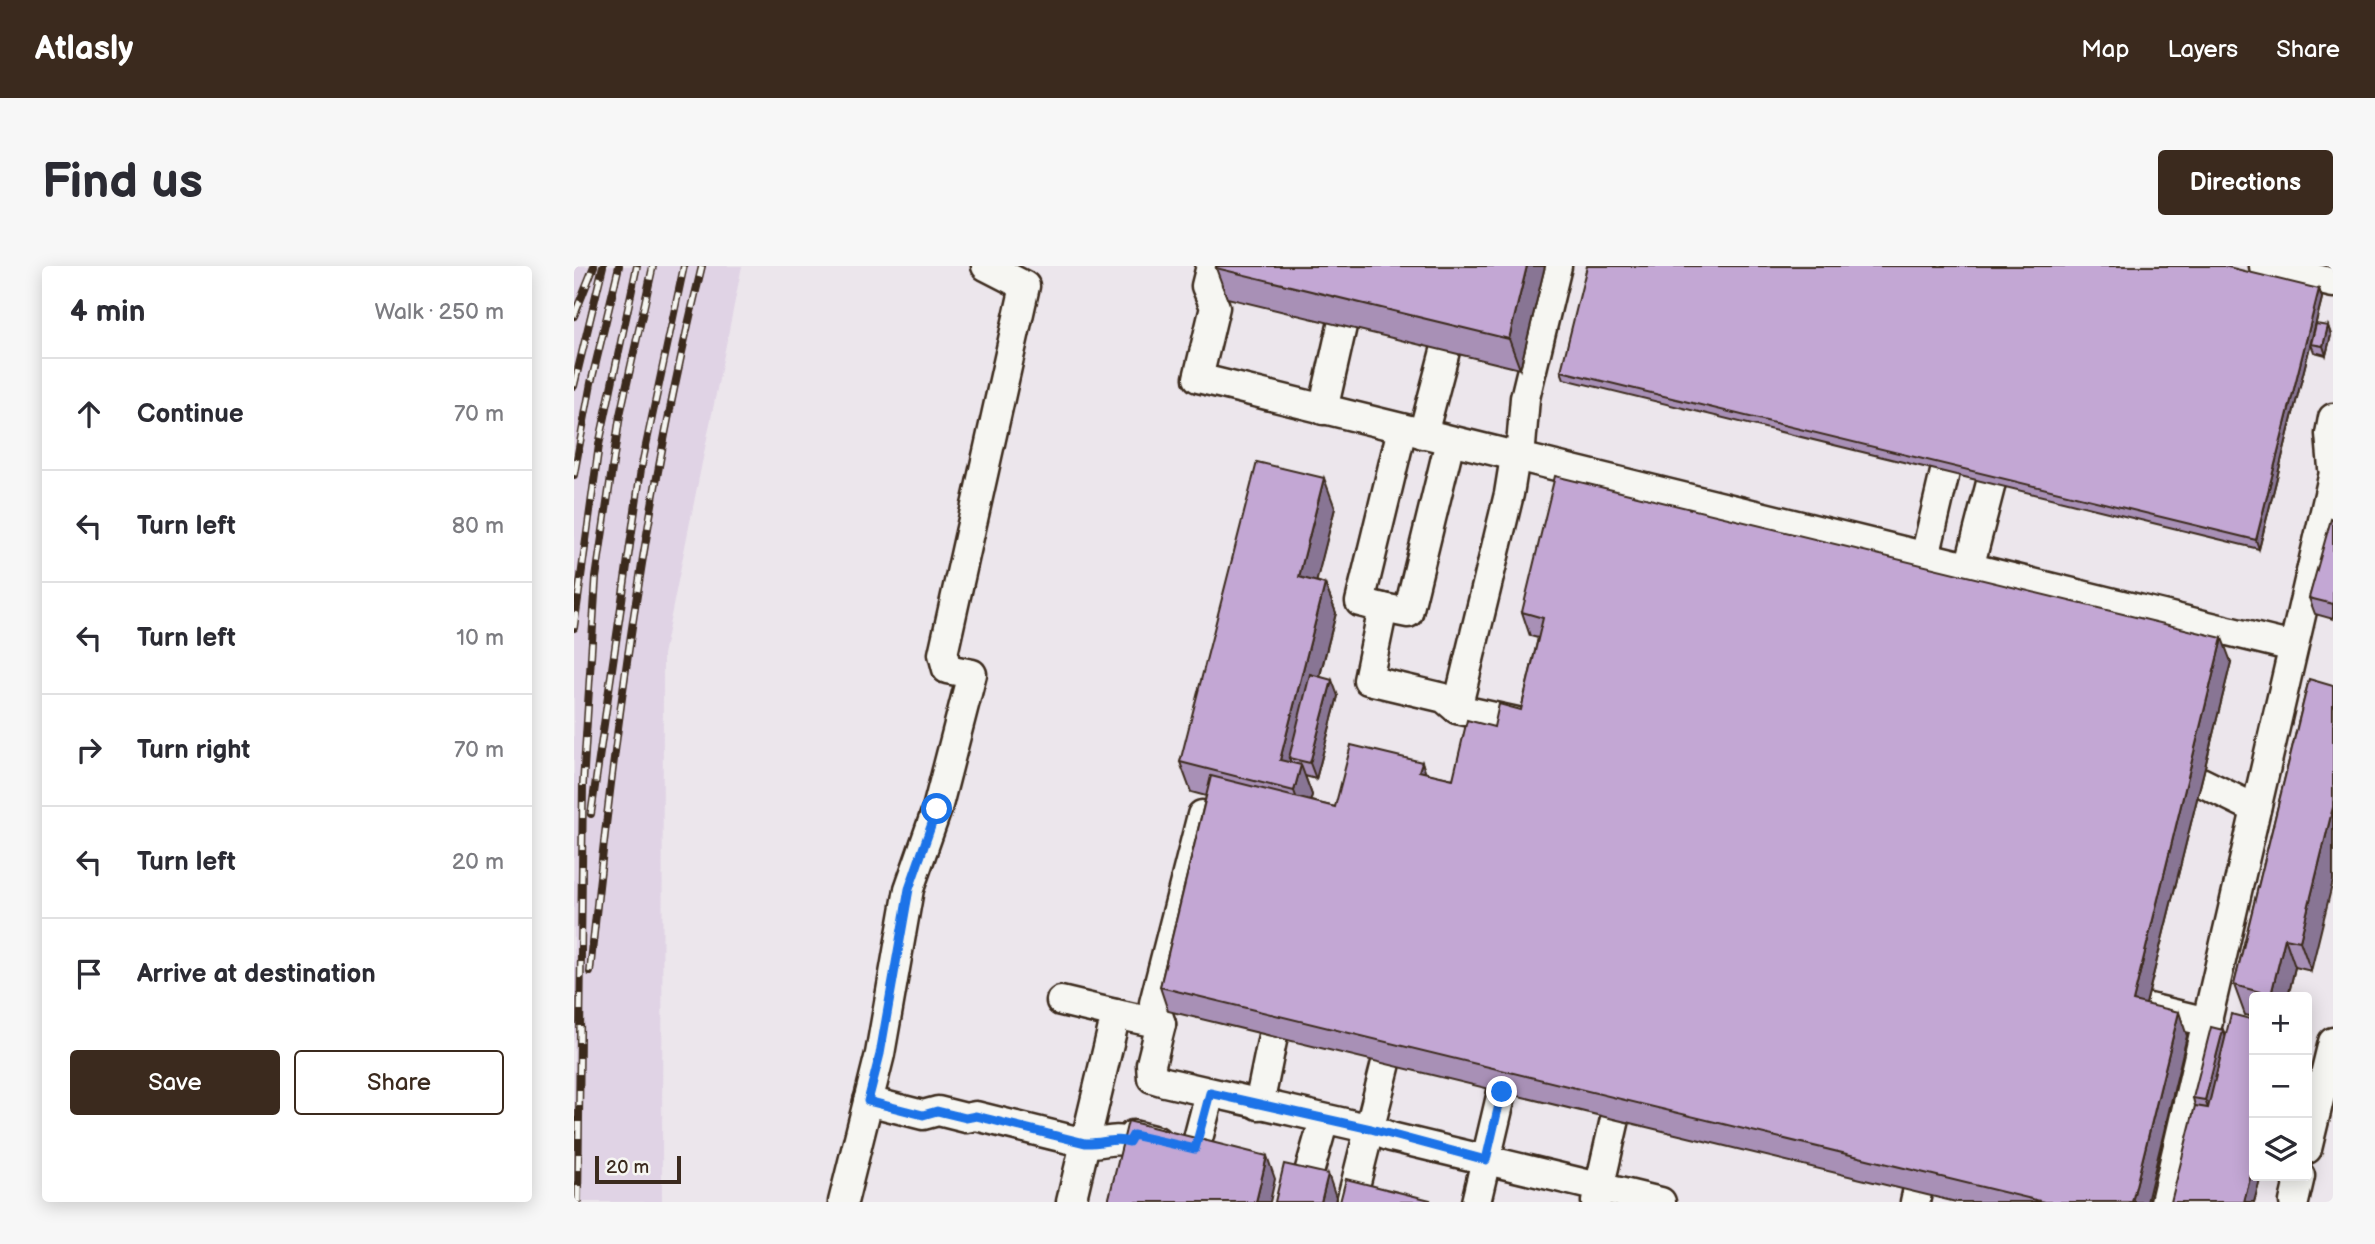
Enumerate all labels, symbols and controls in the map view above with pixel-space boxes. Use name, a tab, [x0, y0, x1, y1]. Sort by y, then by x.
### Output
text: Atlasly	[35, 29, 133, 69]
text: Map	[2081, 35, 2129, 64]
text: Layers	[2167, 35, 2238, 64]
text: Share	[2276, 35, 2340, 64]
button: Directions	[2158, 150, 2333, 215]
text: Find us	[42, 153, 203, 212]
text: 4 min	[70, 294, 145, 330]
text: Walk · 250 m	[374, 298, 504, 326]
icon: ahead	[70, 395, 108, 433]
text: Continue	[137, 399, 244, 430]
text: 70 m	[454, 400, 504, 428]
icon: left	[70, 507, 108, 545]
text: Turn left	[137, 511, 236, 542]
text: 80 m	[452, 512, 504, 540]
icon: left	[70, 619, 108, 657]
text: Turn left	[137, 623, 236, 654]
text: 10 m	[456, 624, 504, 652]
icon: right	[70, 731, 108, 769]
text: Turn right	[137, 735, 250, 766]
text: 70 m	[454, 736, 504, 764]
route start	[921, 793, 952, 824]
icon: left	[70, 843, 108, 881]
text: Turn left	[137, 847, 236, 878]
text: 20 m	[452, 848, 504, 876]
icon: arrive	[70, 955, 108, 993]
text: Arrive at destination	[137, 959, 376, 990]
map controls	[2249, 992, 2312, 1181]
button: +	[2249, 992, 2312, 1055]
button: Save	[70, 1050, 280, 1115]
button: Share	[294, 1050, 504, 1115]
button: −	[2249, 1055, 2312, 1118]
route end	[1486, 1076, 1517, 1107]
button: layers	[2249, 1118, 2312, 1181]
scale bar	[595, 1153, 681, 1185]
text: 20 m	[606, 1156, 649, 1179]

